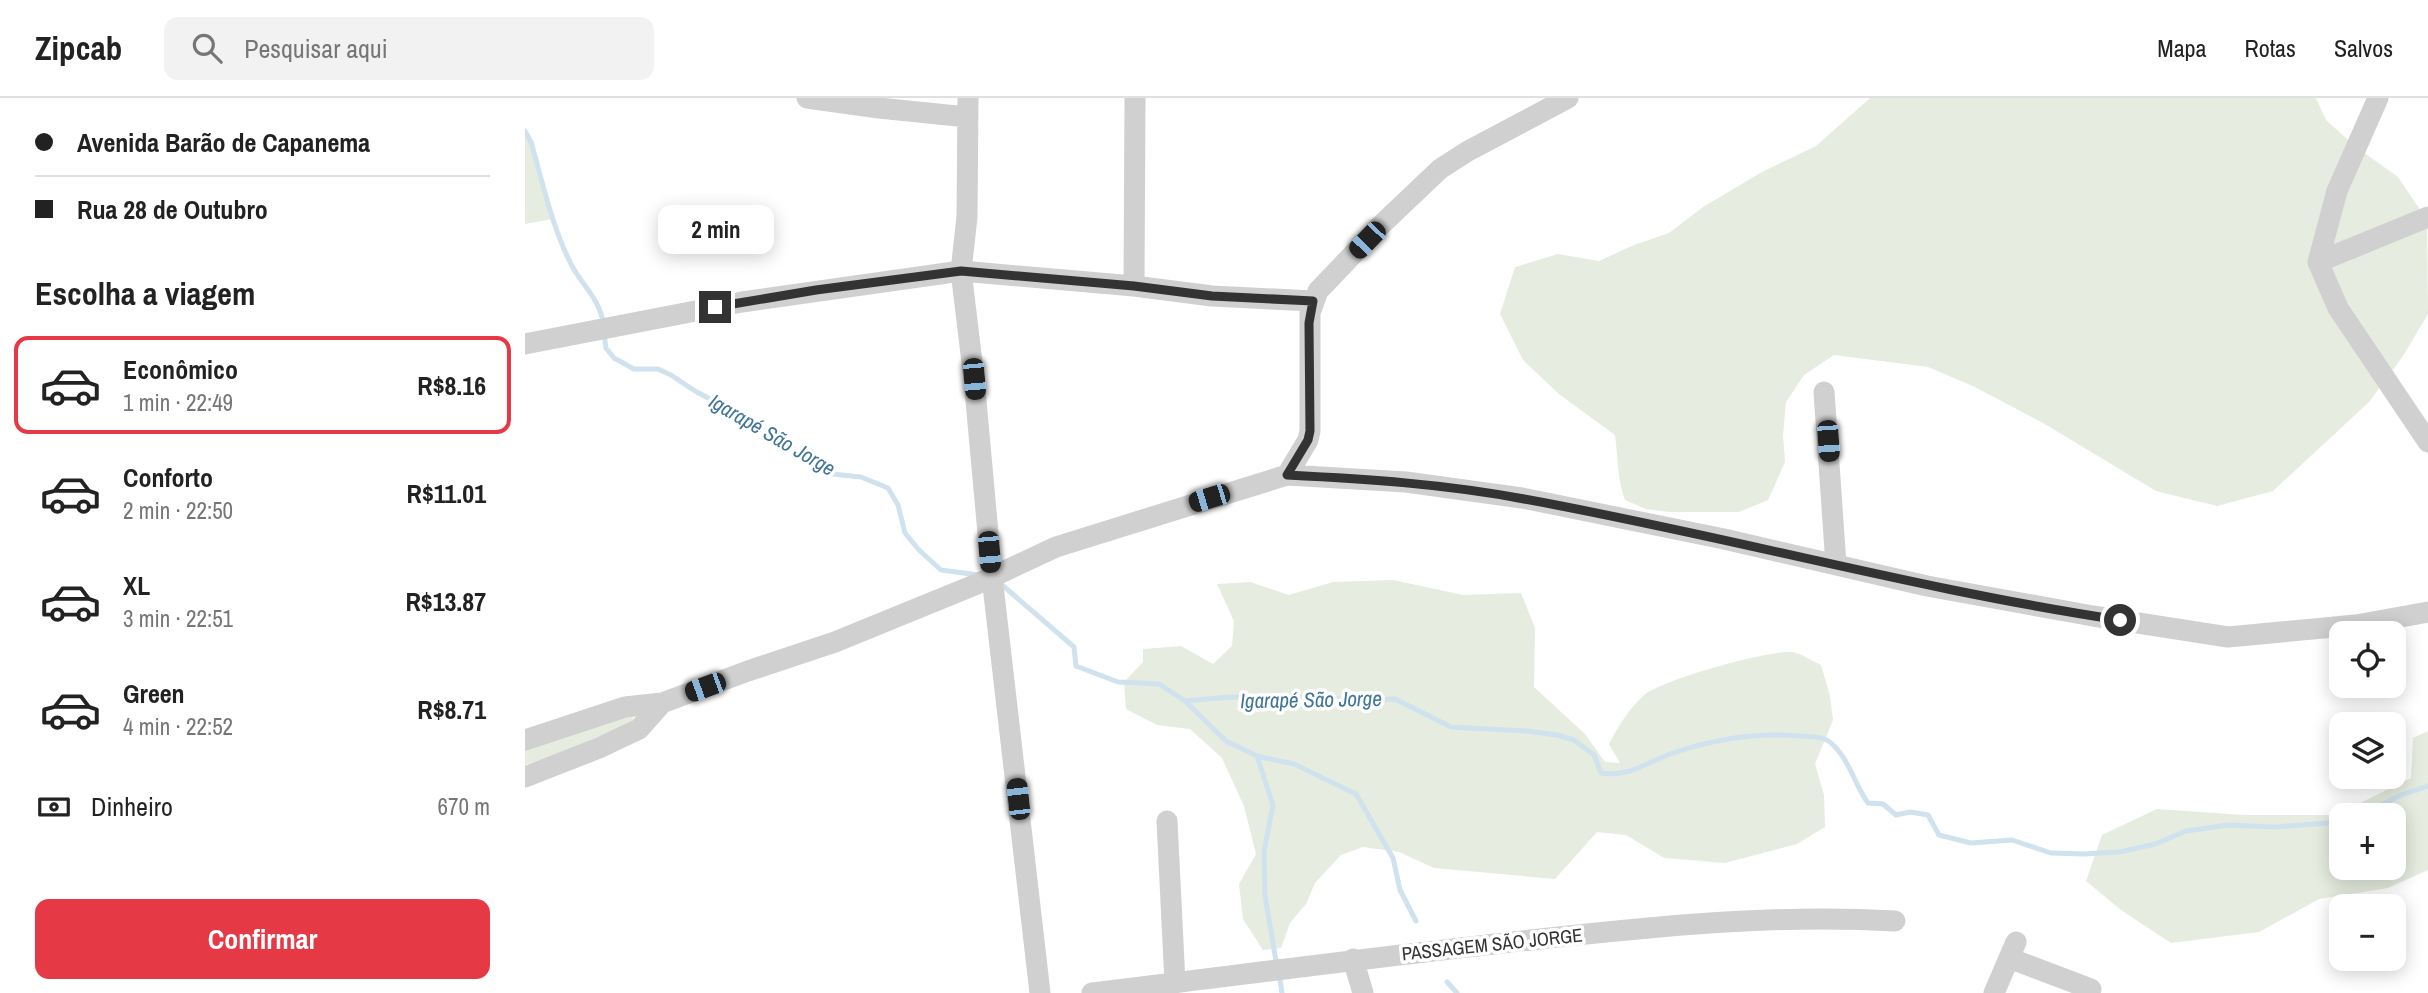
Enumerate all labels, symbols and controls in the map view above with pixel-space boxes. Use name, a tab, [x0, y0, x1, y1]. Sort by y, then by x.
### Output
search box	[164, 17, 654, 80]
text: Zipcab	[35, 26, 122, 70]
icon: search	[188, 29, 226, 67]
text: Pesquisar aqui	[244, 31, 388, 66]
text: Mapa	[2157, 32, 2207, 64]
text: Rotas	[2245, 32, 2296, 64]
text: Salvos	[2334, 32, 2393, 64]
text: Avenida Barão de Capanema	[77, 125, 370, 160]
text: Rua 28 de Outubro	[77, 192, 268, 227]
callout: 2 min	[657, 206, 773, 254]
text: 2 min	[691, 214, 741, 245]
car	[1345, 218, 1390, 262]
text: Escolha a viagem	[35, 272, 255, 315]
route end	[699, 291, 731, 323]
text: Econômico	[123, 352, 238, 387]
icon: car	[39, 354, 102, 417]
car	[962, 357, 987, 401]
text: R$8.16	[417, 368, 486, 403]
text: 1 min · 22:49	[123, 387, 233, 418]
water label: Igarapé São Jorge	[704, 387, 841, 483]
car	[1817, 419, 1840, 463]
text: Conforto	[123, 460, 213, 495]
icon: car	[39, 462, 102, 525]
text: R$11.01	[407, 476, 486, 511]
car	[1186, 482, 1233, 514]
text: 2 min · 22:50	[123, 495, 233, 526]
car	[977, 530, 1002, 574]
text: XL	[123, 568, 150, 603]
icon: car	[39, 570, 102, 633]
text: R$13.87	[405, 584, 486, 619]
text: 3 min · 22:51	[123, 603, 233, 634]
route start	[2104, 604, 2136, 636]
map controls	[2329, 621, 2406, 971]
button: locate	[2329, 621, 2406, 698]
car	[682, 670, 729, 704]
text: Green	[123, 676, 185, 711]
icon: car	[39, 678, 102, 741]
water label: Igarapé São Jorge	[1240, 684, 1382, 715]
text: R$8.71	[417, 692, 486, 727]
text: 4 min · 22:52	[123, 711, 233, 742]
button: layers	[2329, 712, 2406, 789]
car	[1006, 777, 1031, 821]
icon: cash	[35, 788, 73, 826]
text: Dinheiro	[91, 789, 173, 824]
text: 670 m	[438, 791, 490, 822]
button: +	[2329, 803, 2406, 880]
button: −	[2329, 894, 2406, 971]
button: Confirmar	[35, 899, 490, 979]
street label: PASSAGEM SÃO JORGE	[1400, 922, 1584, 966]

